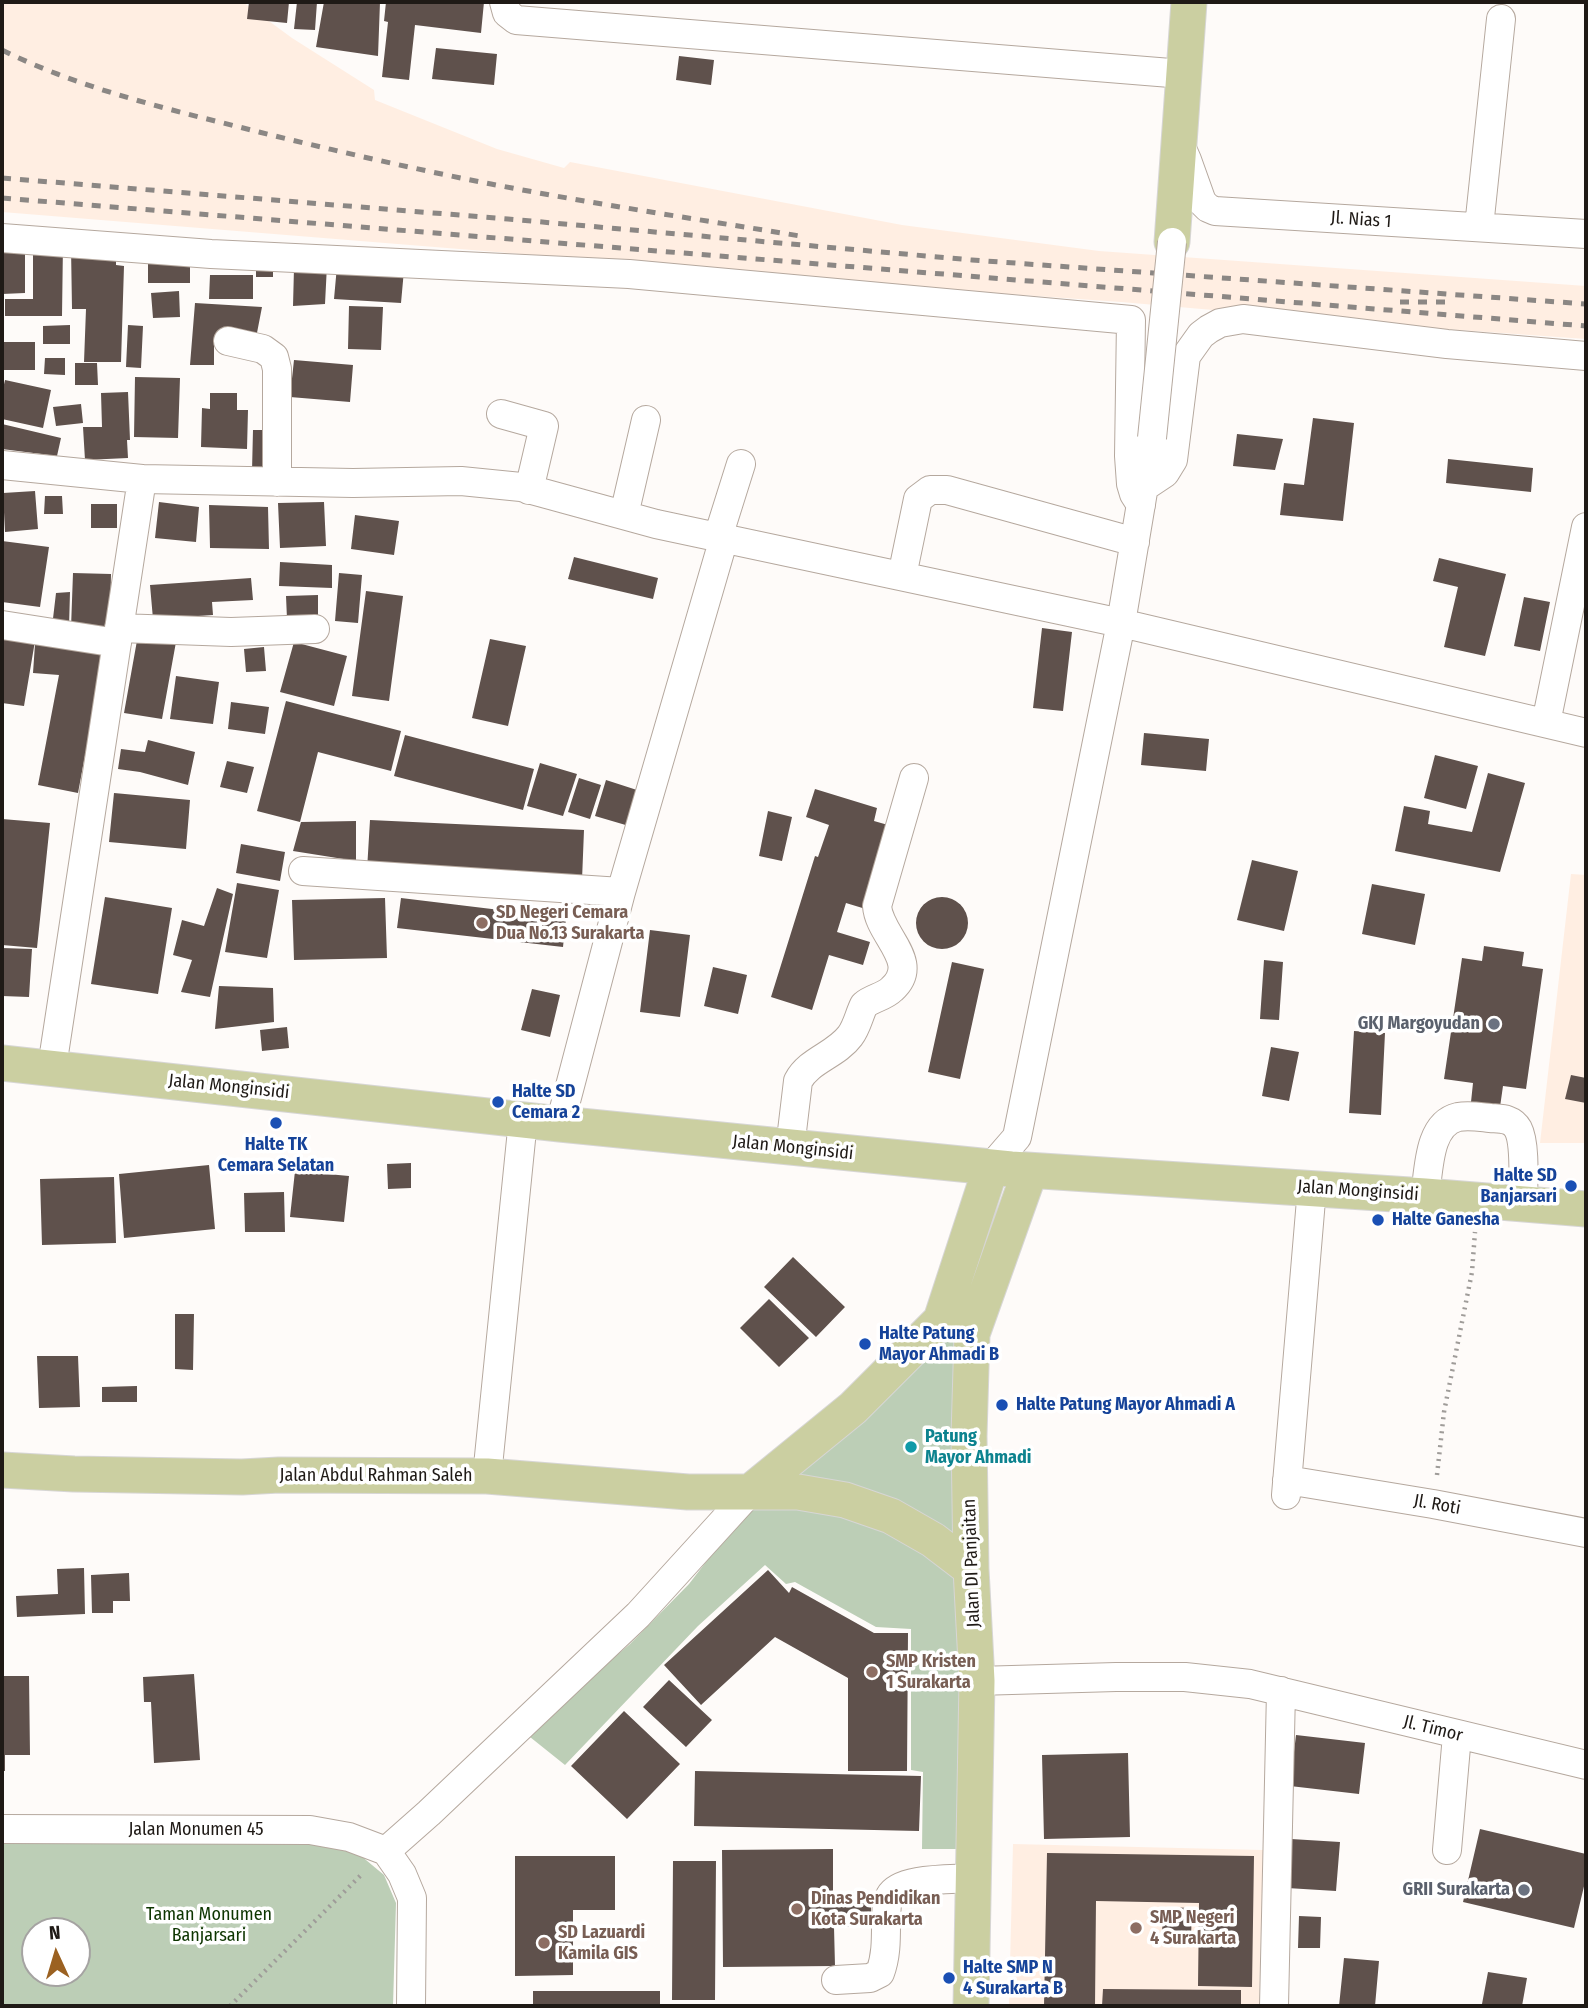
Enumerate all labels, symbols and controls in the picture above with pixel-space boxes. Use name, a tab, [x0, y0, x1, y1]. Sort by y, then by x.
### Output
street label: Jl. Nias 1	[1330, 207, 1392, 233]
place label: SD Negeri Cemara Dua No.13 Surakarta	[496, 902, 644, 944]
marker: SD Negeri Cemara Dua No.13 Surakarta	[474, 915, 490, 931]
place label: GKJ Margoyudan	[1358, 1013, 1480, 1035]
marker: GKJ Margoyudan	[1486, 1016, 1502, 1032]
street label: Jalan Monginsidi	[168, 1070, 290, 1104]
place label: Halte SD Cemara 2	[512, 1081, 580, 1124]
marker: Halte SD Cemara 2	[490, 1094, 506, 1110]
marker: Halte TK Cemara Selatan	[268, 1115, 284, 1131]
street label: Jalan Monginsidi	[732, 1131, 854, 1165]
place label: Halte TK Cemara Selatan	[218, 1134, 334, 1176]
place label: Halte SD Banjarsari	[1481, 1165, 1557, 1208]
street label: Jalan Monginsidi	[1297, 1176, 1419, 1206]
marker: Halte SD Banjarsari	[1563, 1178, 1579, 1194]
place label: Halte Ganesha	[1392, 1209, 1500, 1231]
marker: Halte Ganesha	[1370, 1212, 1386, 1228]
place label: Halte Patung Mayor Ahmadi B	[879, 1323, 999, 1366]
marker: Halte Patung Mayor Ahmadi B	[857, 1336, 873, 1352]
place label: Halte Patung Mayor Ahmadi A	[1016, 1394, 1235, 1416]
marker: Halte Patung Mayor Ahmadi A	[994, 1397, 1010, 1413]
place label: Patung Mayor Ahmadi	[925, 1426, 1031, 1468]
marker: Patung Mayor Ahmadi	[903, 1439, 919, 1455]
street label: Jalan Abdul Rahman Saleh	[280, 1465, 472, 1487]
street label: Jl. Roti	[1412, 1490, 1462, 1520]
street label: Jalan DI Panjaitan	[959, 1498, 985, 1628]
place label: SMP Kristen 1 Surakarta	[886, 1651, 976, 1694]
marker: SMP Kristen 1 Surakarta	[864, 1664, 880, 1680]
street label: Jl. Timor	[1401, 1711, 1465, 1747]
street label: Jalan Monumen 45	[128, 1819, 264, 1841]
place label: GRII Surakarta	[1403, 1879, 1510, 1901]
marker: GRII Surakarta	[1516, 1882, 1532, 1898]
place label: Dinas Pendidikan Kota Surakarta	[811, 1888, 940, 1930]
marker: Dinas Pendidikan Kota Surakarta	[789, 1901, 805, 1917]
park label: Taman Monumen Banjarsari	[146, 1904, 272, 1946]
place label: SMP Negeri 4 Surakarta	[1150, 1907, 1236, 1950]
north arrow	[21, 1917, 91, 1987]
marker: SMP Negeri 4 Surakarta	[1128, 1920, 1144, 1936]
text: N	[48, 1921, 61, 1944]
place label: SD Lazuardi Kamila GIS	[558, 1922, 645, 1965]
marker: SD Lazuardi Kamila GIS	[536, 1935, 552, 1951]
place label: Halte SMP N 4 Surakarta B	[963, 1957, 1063, 2000]
marker: Halte SMP N 4 Surakarta B	[941, 1970, 957, 1986]

